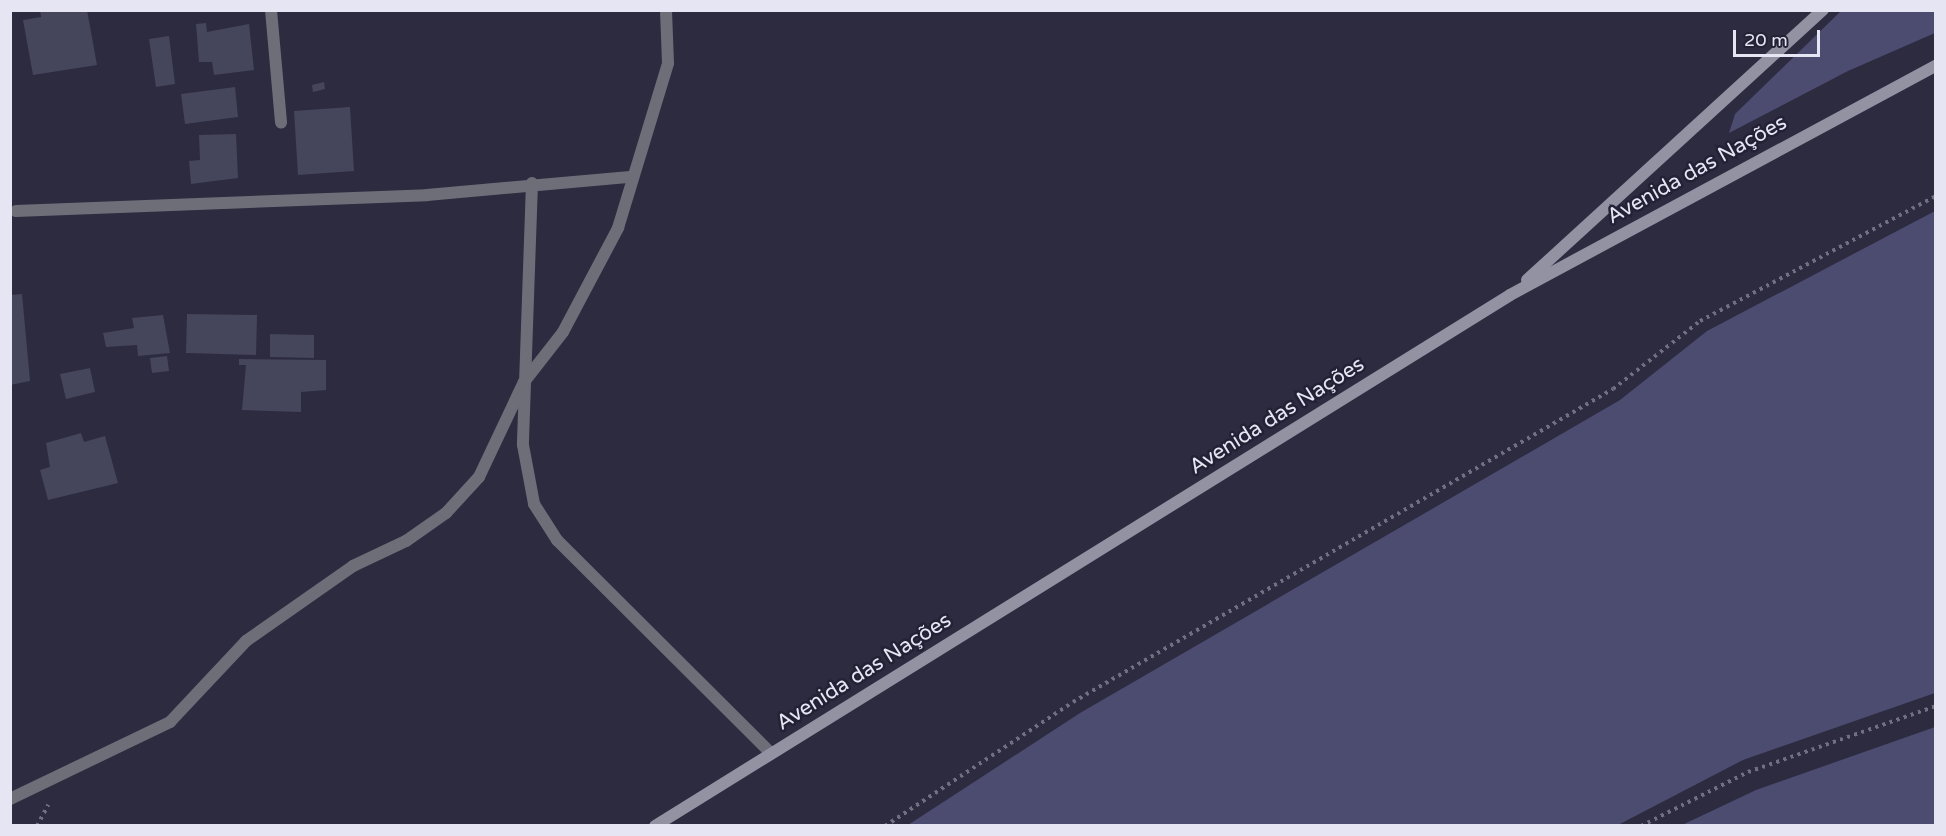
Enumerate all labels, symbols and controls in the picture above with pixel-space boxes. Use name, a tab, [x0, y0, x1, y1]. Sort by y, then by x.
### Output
scale bar	[1736, 18, 1823, 56]
text: 20 m	[1744, 29, 1788, 51]
street label: Avenida das Nações	[1603, 110, 1791, 230]
street label: Avenida das Nações	[1185, 352, 1369, 480]
street label: Avenida das Nações	[772, 608, 956, 736]

